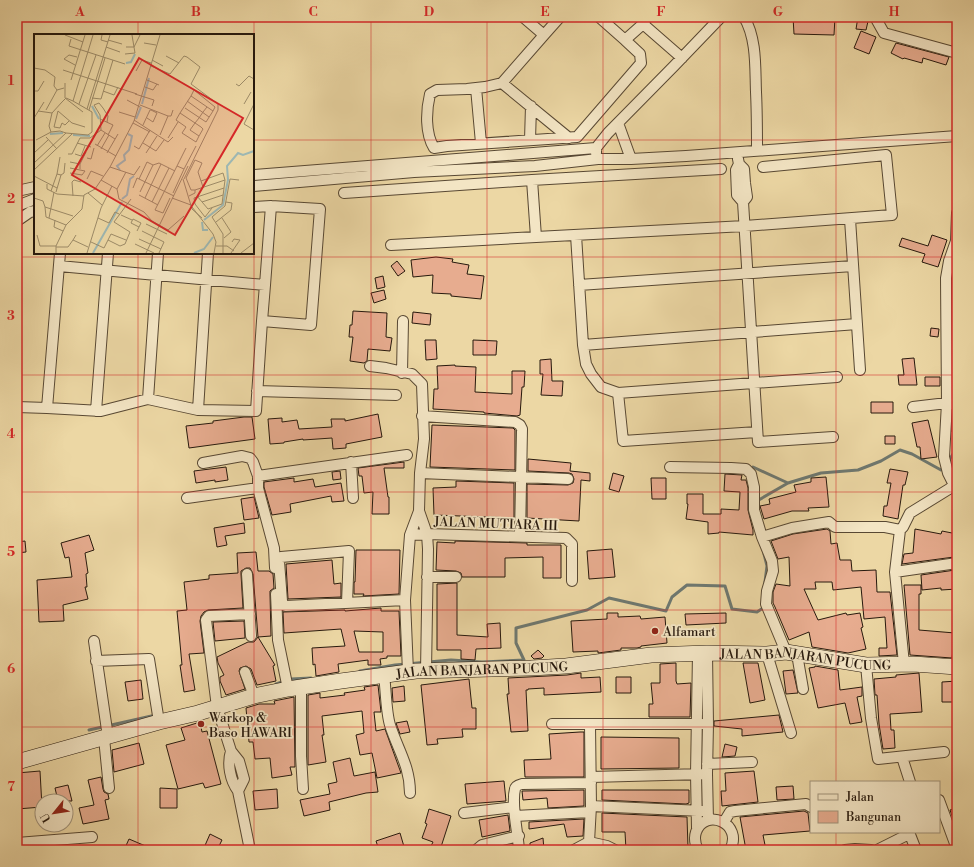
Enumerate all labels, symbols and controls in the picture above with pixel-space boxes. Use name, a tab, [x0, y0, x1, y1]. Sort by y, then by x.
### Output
text: A	[74, 4, 85, 20]
text: B	[191, 4, 201, 20]
text: C	[308, 4, 318, 20]
text: D	[424, 4, 434, 20]
text: E	[540, 4, 550, 20]
text: F	[656, 4, 666, 20]
text: G	[773, 4, 784, 20]
text: H	[889, 4, 900, 20]
inset map	[34, 34, 254, 254]
text: 1	[8, 73, 15, 89]
text: 2	[7, 191, 15, 207]
text: 3	[7, 308, 15, 324]
text: 4	[7, 426, 16, 442]
street label: JALAN MUTIARA III	[433, 514, 558, 534]
text: 5	[7, 544, 15, 560]
place label: Alfamart	[662, 624, 716, 640]
marker: Alfamart	[650, 626, 660, 636]
street label: JALAN BANJARAN PUCUNG	[719, 644, 892, 674]
street label: JALAN BANJARAN PUCUNG	[394, 659, 569, 683]
text: 6	[7, 661, 15, 677]
place label: Warkop & Baso HAWARI	[208, 710, 292, 741]
marker: Warkop & Baso HAWARI	[196, 719, 206, 729]
text: 7	[7, 779, 15, 795]
legend	[810, 781, 940, 833]
text: Jalan	[845, 790, 874, 805]
north arrow	[34, 793, 74, 833]
text: U	[38, 810, 54, 825]
text: Bangunan	[845, 810, 901, 825]

